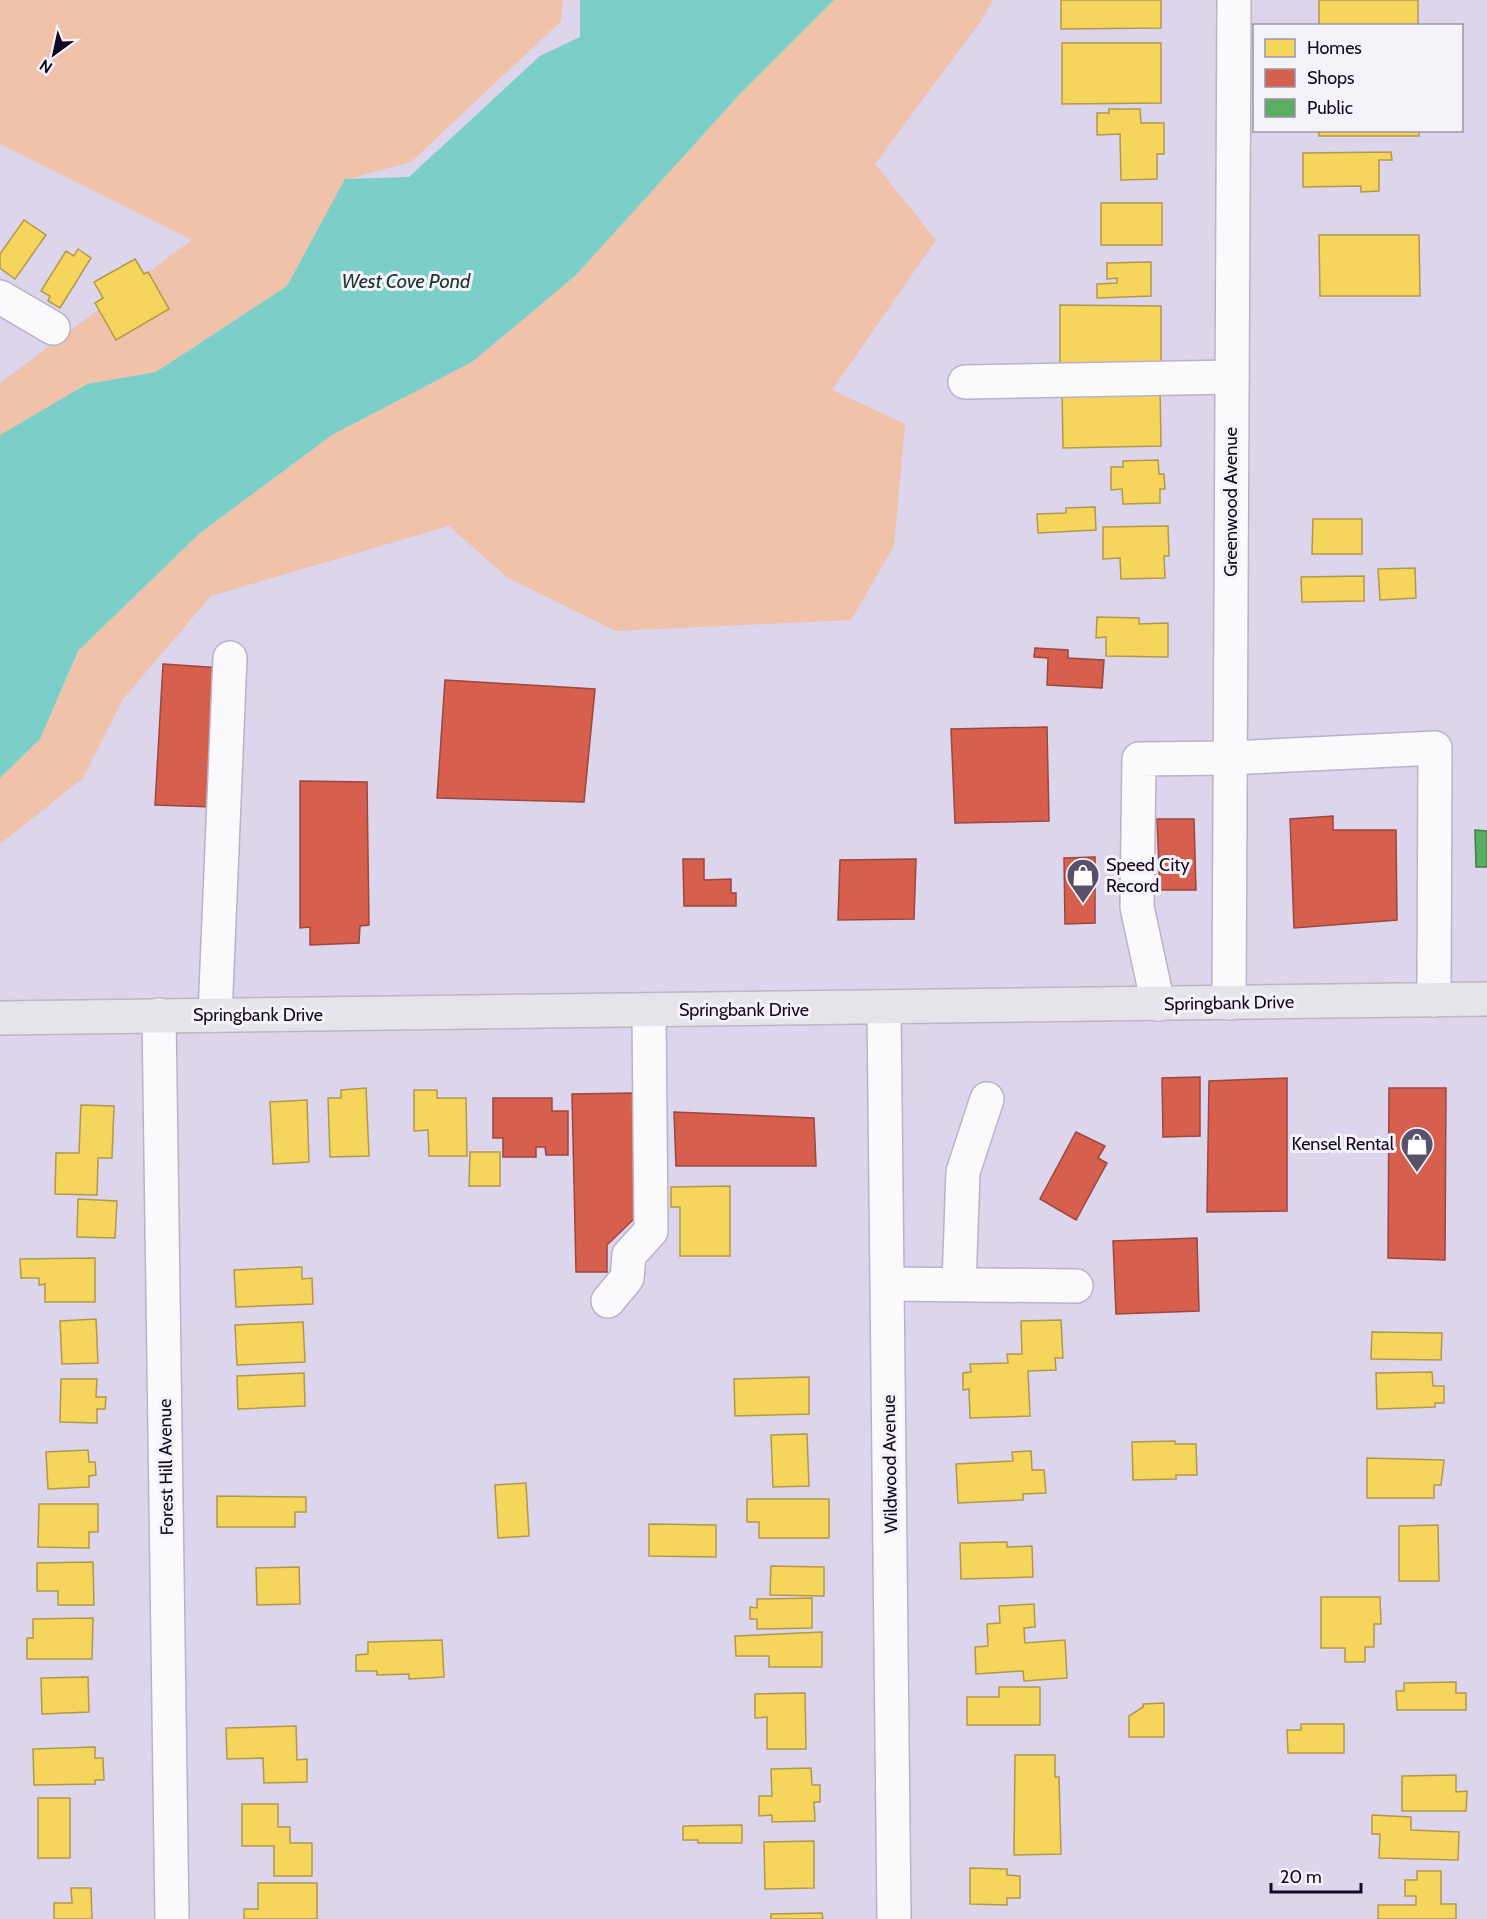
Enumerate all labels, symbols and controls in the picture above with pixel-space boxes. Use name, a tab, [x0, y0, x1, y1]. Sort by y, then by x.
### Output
north arrow	[24, 24, 84, 84]
legend	[1253, 24, 1463, 132]
text: Homes	[1307, 37, 1362, 59]
text: N	[36, 55, 56, 77]
text: Shops	[1307, 67, 1355, 89]
text: Public	[1307, 97, 1353, 119]
water label: West Cove Pond	[342, 269, 471, 293]
street label: Greenwood Avenue	[1220, 427, 1242, 577]
place label: Speed City Record	[1106, 854, 1190, 897]
shop icon: Speed City Record	[1065, 857, 1101, 904]
street label: Springbank Drive	[1164, 991, 1294, 1015]
street label: Springbank Drive	[679, 999, 809, 1021]
street label: Springbank Drive	[193, 1004, 323, 1026]
shop icon: Kensel Rental	[1399, 1126, 1435, 1173]
place label: Kensel Rental	[1292, 1133, 1395, 1155]
street label: Wildwood Avenue	[878, 1394, 902, 1534]
street label: Forest Hill Avenue	[154, 1398, 178, 1536]
scale bar	[1271, 1856, 1361, 1894]
text: 20 m	[1280, 1866, 1322, 1888]

